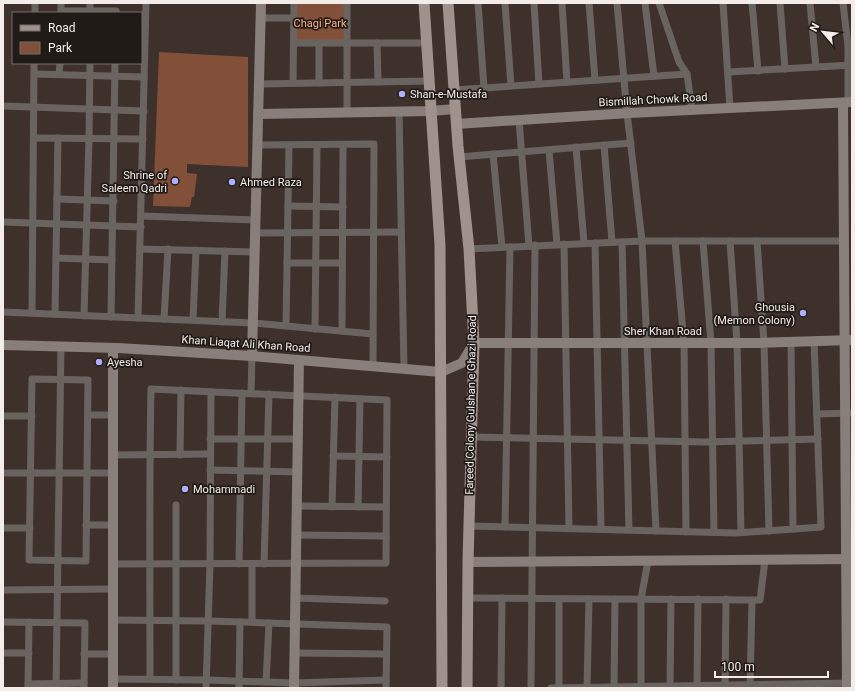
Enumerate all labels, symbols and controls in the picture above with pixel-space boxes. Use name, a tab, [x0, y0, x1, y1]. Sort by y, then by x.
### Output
legend	[12, 12, 142, 64]
north arrow	[803, 12, 843, 52]
park label: Chagi Park	[294, 17, 347, 30]
text: Road	[48, 21, 76, 35]
text: N	[807, 21, 822, 34]
text: Park	[48, 41, 73, 55]
place label: Shan-e-Mustafa	[410, 88, 487, 101]
marker: Shan-e-Mustafa	[397, 89, 407, 99]
street label: Bismillah Chowk Road	[598, 91, 708, 109]
place label: Shrine of Saleem Qadri	[102, 169, 167, 195]
marker: Shrine of Saleem Qadri	[170, 176, 180, 186]
place label: Ahmed Raza	[240, 176, 302, 189]
marker: Ahmed Raza	[227, 177, 237, 187]
place label: Ghousia (Memon Colony)	[714, 301, 795, 327]
marker: Ghousia (Memon Colony)	[798, 308, 808, 318]
street label: Fareed Colony Gulshan e Ghazi Road	[463, 315, 479, 495]
street label: Sher Khan Road	[624, 325, 702, 338]
street label: Khan Liaqat Ali Khan Road	[181, 333, 311, 355]
place label: Ayesha	[107, 356, 143, 369]
marker: Ayesha	[94, 357, 104, 367]
place label: Mohammadi	[193, 483, 255, 496]
marker: Mohammadi	[180, 484, 190, 494]
scale bar	[715, 653, 828, 679]
text: 100 m	[721, 660, 755, 674]

